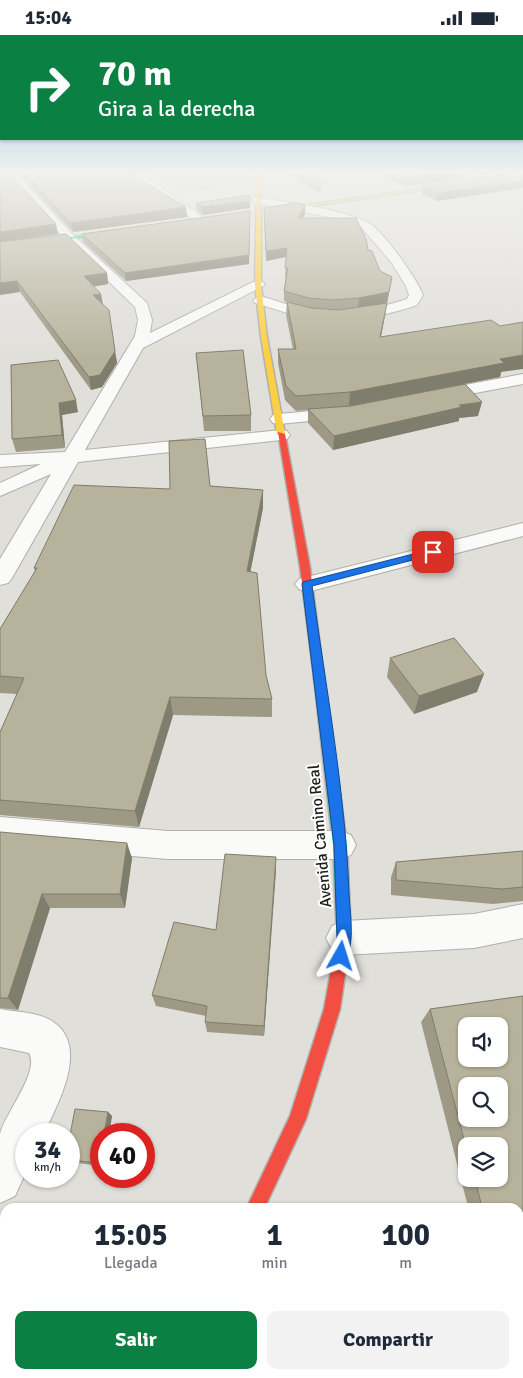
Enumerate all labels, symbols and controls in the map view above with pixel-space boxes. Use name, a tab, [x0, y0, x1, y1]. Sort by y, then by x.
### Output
text: 15:04	[25, 6, 72, 30]
text: 70 m	[98, 52, 172, 95]
icon: right	[15, 55, 80, 120]
text: Gira a la derecha	[98, 95, 255, 122]
pin	[412, 531, 454, 573]
icon: arrive	[419, 538, 447, 566]
street label: Avenida Camino Real	[304, 763, 336, 908]
position arrow	[314, 929, 366, 981]
map controls	[458, 1017, 508, 1187]
button: sound	[458, 1017, 508, 1067]
button: search	[458, 1077, 508, 1127]
speed limit sign: 40	[90, 1123, 155, 1188]
text: 34	[34, 1134, 61, 1165]
button: layers	[458, 1137, 508, 1187]
text: km/h	[34, 1160, 61, 1175]
text: 15:05	[94, 1217, 168, 1254]
text: 1	[266, 1217, 283, 1254]
text: 100	[381, 1217, 430, 1254]
text: Llegada	[104, 1253, 158, 1273]
text: min	[262, 1253, 287, 1273]
text: m	[399, 1253, 412, 1273]
button: Salir	[15, 1311, 257, 1369]
button: Compartir	[267, 1311, 509, 1369]

